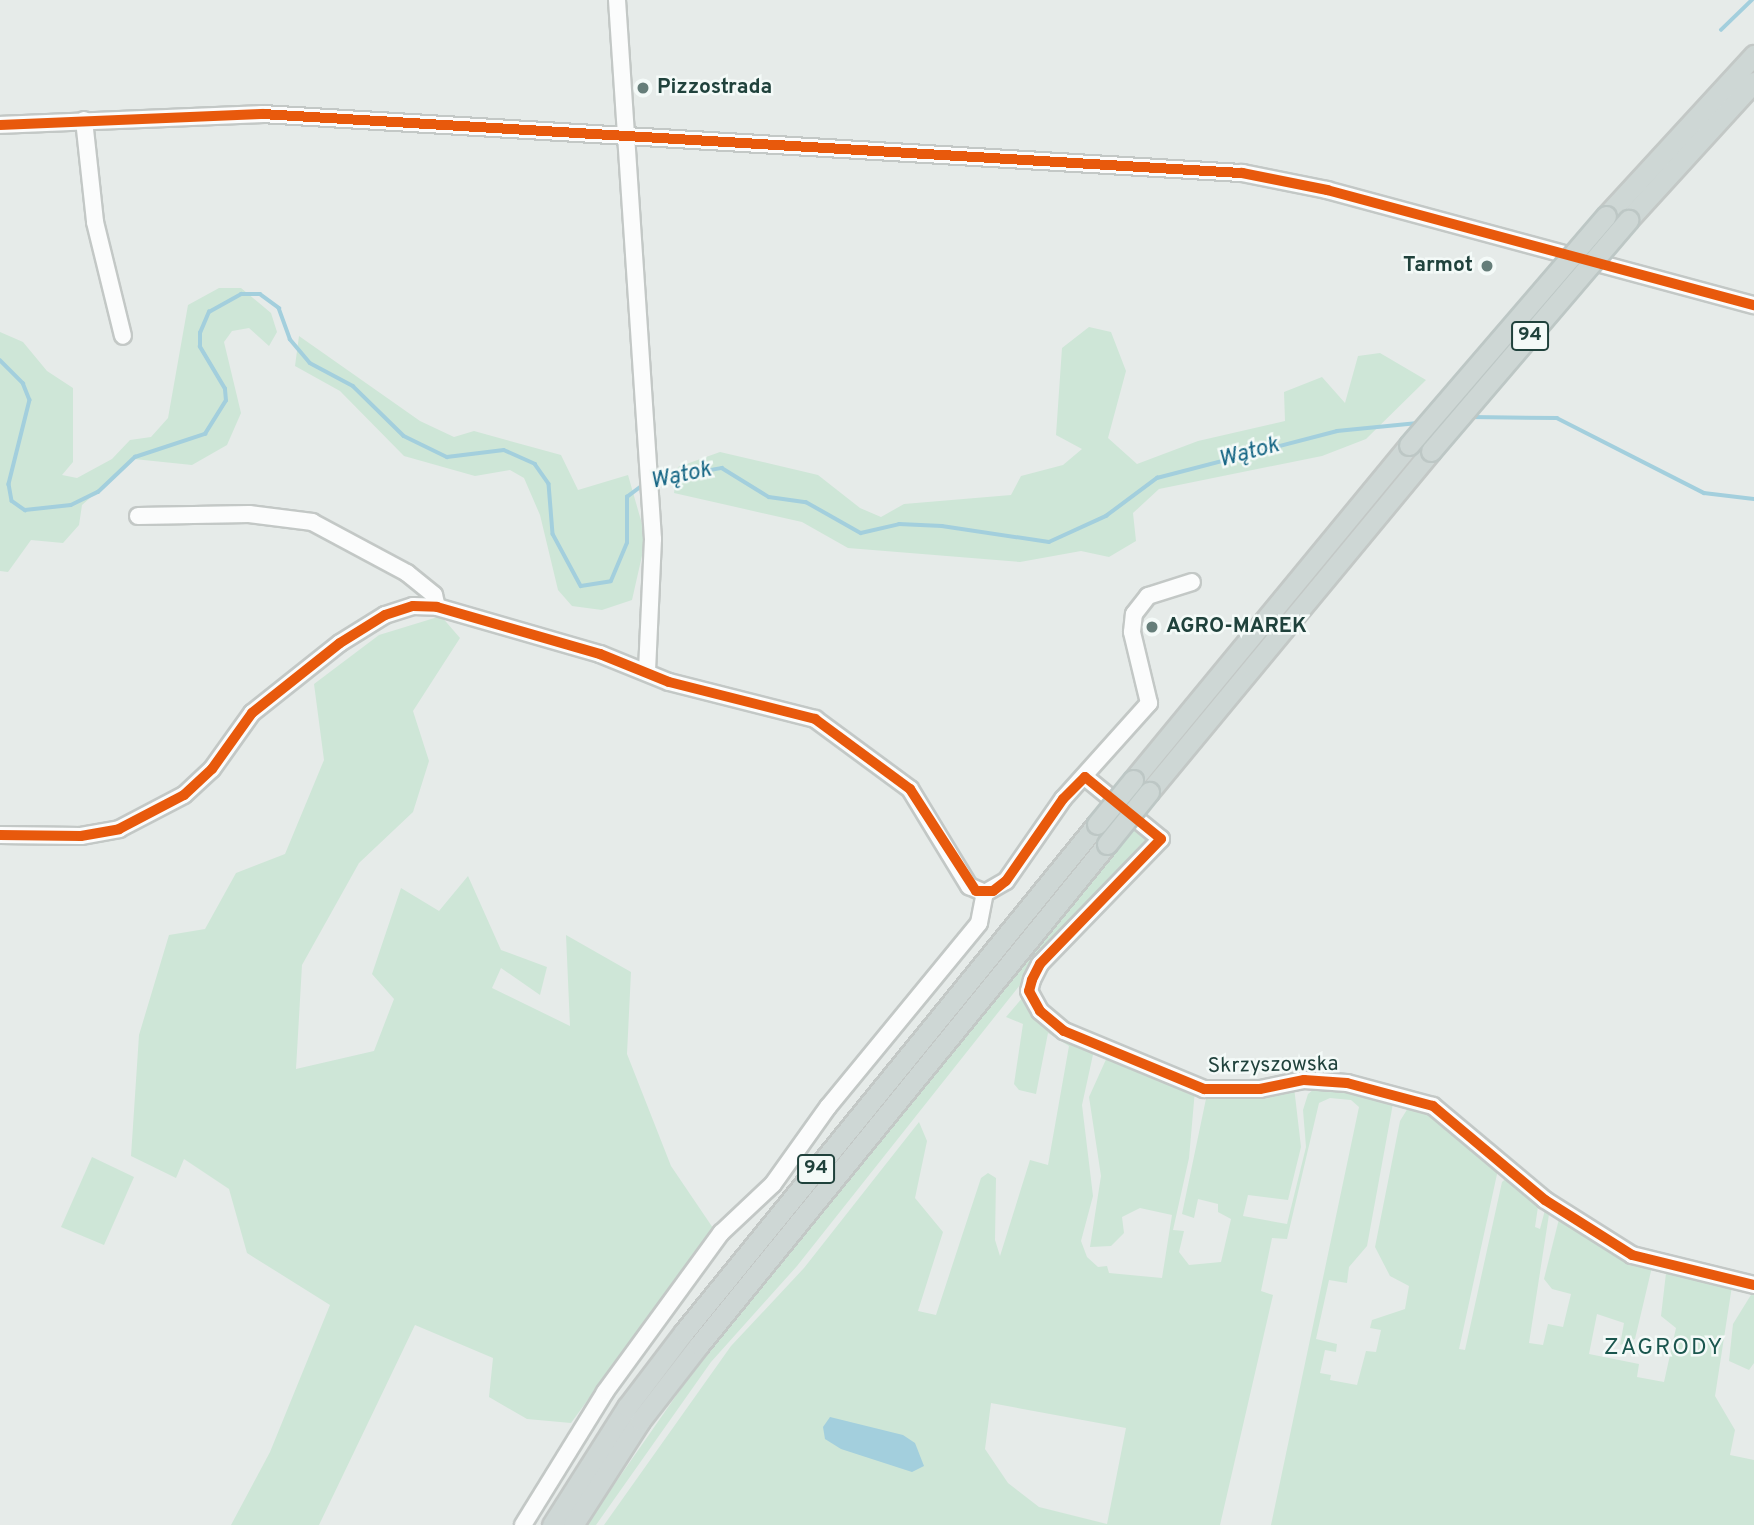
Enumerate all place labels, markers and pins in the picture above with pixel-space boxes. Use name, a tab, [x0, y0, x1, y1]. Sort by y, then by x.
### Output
place label: Pizzostrada	[657, 75, 772, 101]
marker: Pizzostrada	[635, 80, 651, 96]
place label: Tarmot	[1403, 253, 1473, 279]
marker: Tarmot	[1479, 258, 1495, 274]
place label: AGRO-MAREK	[1166, 614, 1307, 640]
marker: AGRO-MAREK	[1144, 619, 1160, 635]

